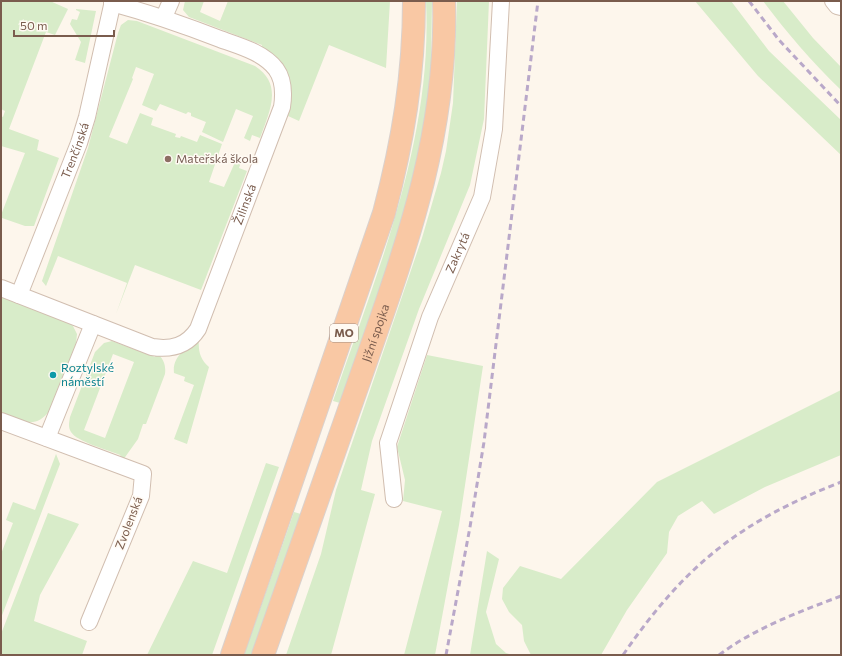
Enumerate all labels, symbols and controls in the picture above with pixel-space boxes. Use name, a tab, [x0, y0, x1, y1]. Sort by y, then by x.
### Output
scale bar	[14, 12, 114, 38]
text: 50 m	[20, 18, 48, 32]
street label: Trenčínská	[58, 121, 91, 180]
place label: Mateřská škola	[176, 151, 258, 165]
marker: Mateřská škola	[163, 154, 173, 164]
street label: Žilinská	[230, 182, 258, 226]
street label: Zakrytá	[442, 230, 472, 275]
street label: Jižní spojka	[358, 302, 392, 364]
road number: MO	[330, 324, 358, 342]
place label: Roztylské náměstí	[61, 360, 114, 388]
marker: Roztylské náměstí	[48, 370, 58, 380]
street label: Zvolenská	[112, 494, 144, 551]

